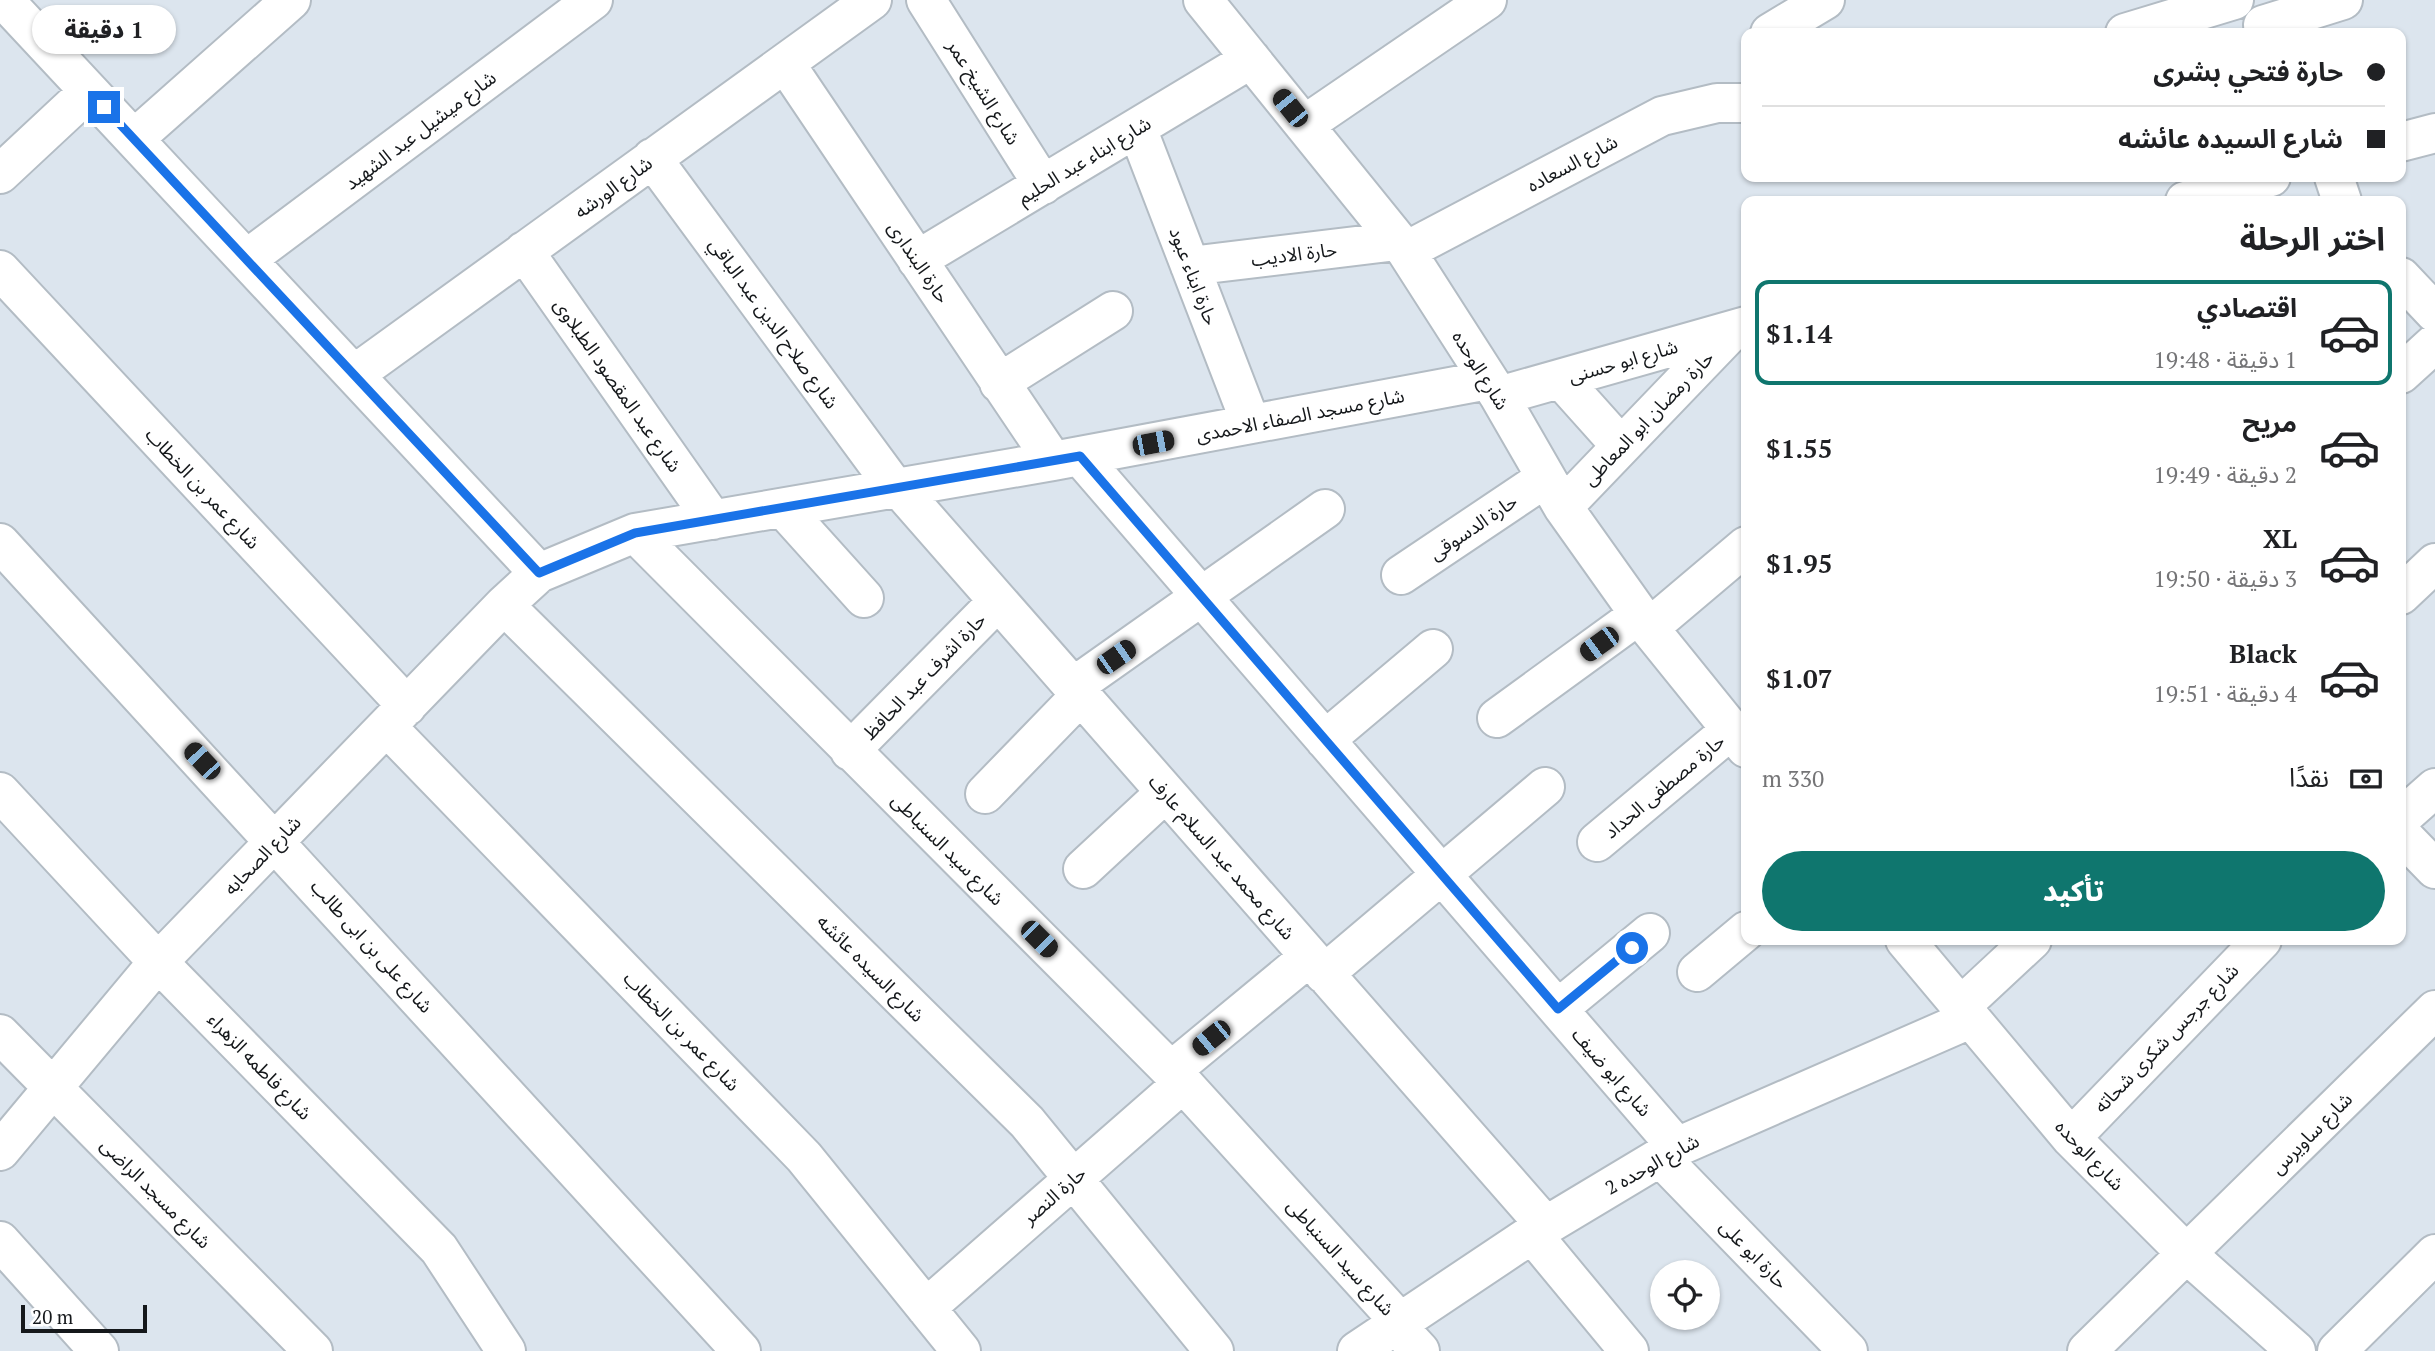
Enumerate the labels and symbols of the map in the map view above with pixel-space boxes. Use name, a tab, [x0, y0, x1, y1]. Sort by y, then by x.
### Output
callout: 1 دقيقة	[32, 6, 176, 55]
street label: شارع الشيخ عمر	[939, 34, 1027, 151]
street label: شارع ميشيل عبد الشهيد	[339, 64, 502, 196]
car	[1269, 85, 1312, 131]
route end	[88, 91, 120, 123]
street label: شارع ابناء عبد الحليم	[1012, 110, 1157, 212]
street label: شارع السعاده	[1522, 128, 1622, 199]
street label: شارع الورشه	[569, 150, 658, 225]
street label: حارة البندارى	[883, 216, 956, 308]
street label: حارة ابناء عبود	[1164, 223, 1225, 329]
street label: شارع صلاح الدين عبد الباقي	[701, 232, 845, 415]
street label: حارة الاديب	[1250, 236, 1338, 271]
street label: شارع عبد المقصود الطبلاوى	[547, 293, 688, 478]
street label: شارع الوحده	[1446, 325, 1516, 415]
street label: شارع ابو حسنى	[1565, 333, 1681, 390]
street label: حارة رمضان ابو المعاطى	[1577, 345, 1719, 491]
street label: شارع مسجد الصفاء الاحمدى	[1194, 382, 1407, 449]
street label: شارع عمر بن الخطاب	[139, 422, 266, 555]
car	[1131, 429, 1176, 457]
street label: حارة الدسوقى	[1424, 488, 1522, 565]
street label: حارة اشرف عبد الحافظ	[857, 607, 991, 744]
car	[1576, 623, 1623, 665]
car	[1093, 636, 1140, 678]
street label: حارة مصطفى الحداد	[1598, 728, 1729, 843]
car	[180, 738, 225, 784]
street label: شارع محمد عبد السلام عارف	[1141, 769, 1301, 947]
street label: شارع سيد السنباطى	[885, 787, 1010, 912]
street label: شارع الصحابه	[218, 810, 307, 901]
street label: شارع على بن ابى طالب	[304, 874, 439, 1019]
street label: شارع السيده عائشه	[811, 908, 931, 1028]
car	[1017, 917, 1062, 961]
route start	[1616, 932, 1648, 964]
street label: شارع جرجس شكرى شحاته	[2088, 958, 2245, 1119]
street label: شارع عمر بن الخطاب	[617, 965, 746, 1097]
street label: شارع فاطمه الزهراء	[201, 1007, 318, 1126]
car	[1189, 1017, 1234, 1059]
street label: شارع ابو ضيف	[1565, 1022, 1658, 1123]
street label: شارع ساويرس	[2264, 1086, 2358, 1180]
street label: شارع الوحده	[2049, 1114, 2130, 1197]
street label: شارع الوحده 2	[1600, 1127, 1704, 1201]
street label: شارع مسجد الراضى	[94, 1132, 217, 1255]
street label: حارة النصر	[1016, 1160, 1091, 1230]
street label: شارع سيد السنباطى	[1281, 1193, 1401, 1322]
street label: حارة ابو على	[1715, 1213, 1794, 1294]
scale bar	[21, 1302, 147, 1334]

